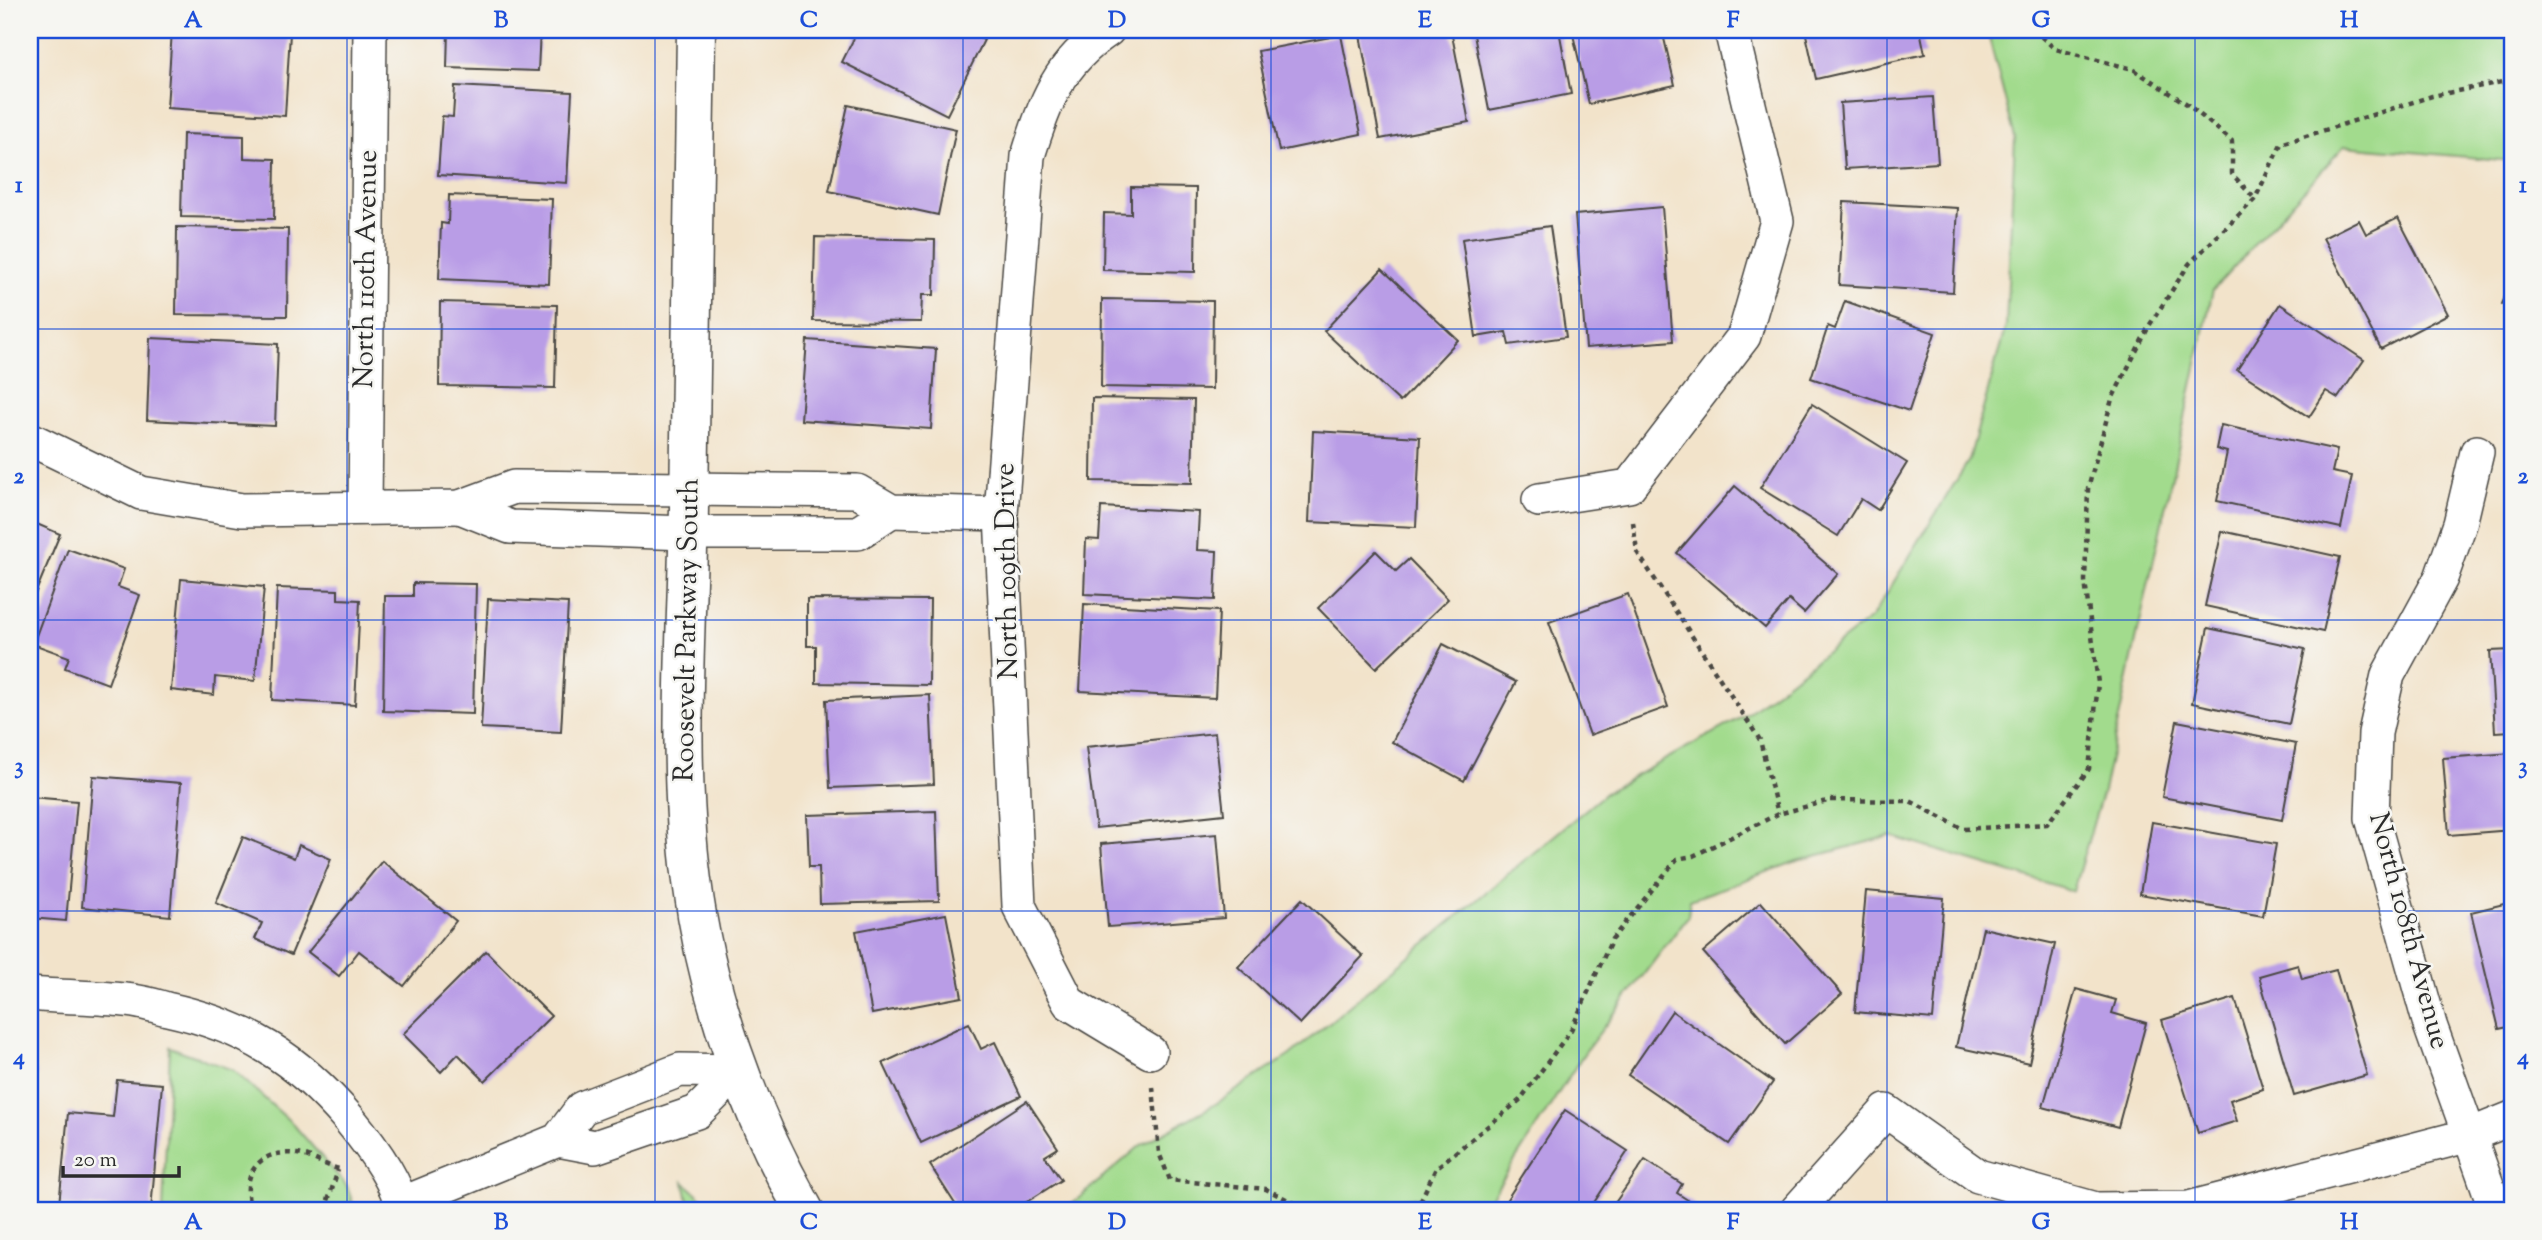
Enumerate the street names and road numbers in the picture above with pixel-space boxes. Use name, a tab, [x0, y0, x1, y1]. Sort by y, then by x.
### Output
street label: North 110th Avenue	[345, 149, 389, 389]
street label: North 109th Drive	[986, 462, 1030, 680]
street label: Roosevelt Parkway South	[665, 478, 711, 782]
street label: North 108th Avenue	[2357, 808, 2459, 1054]

